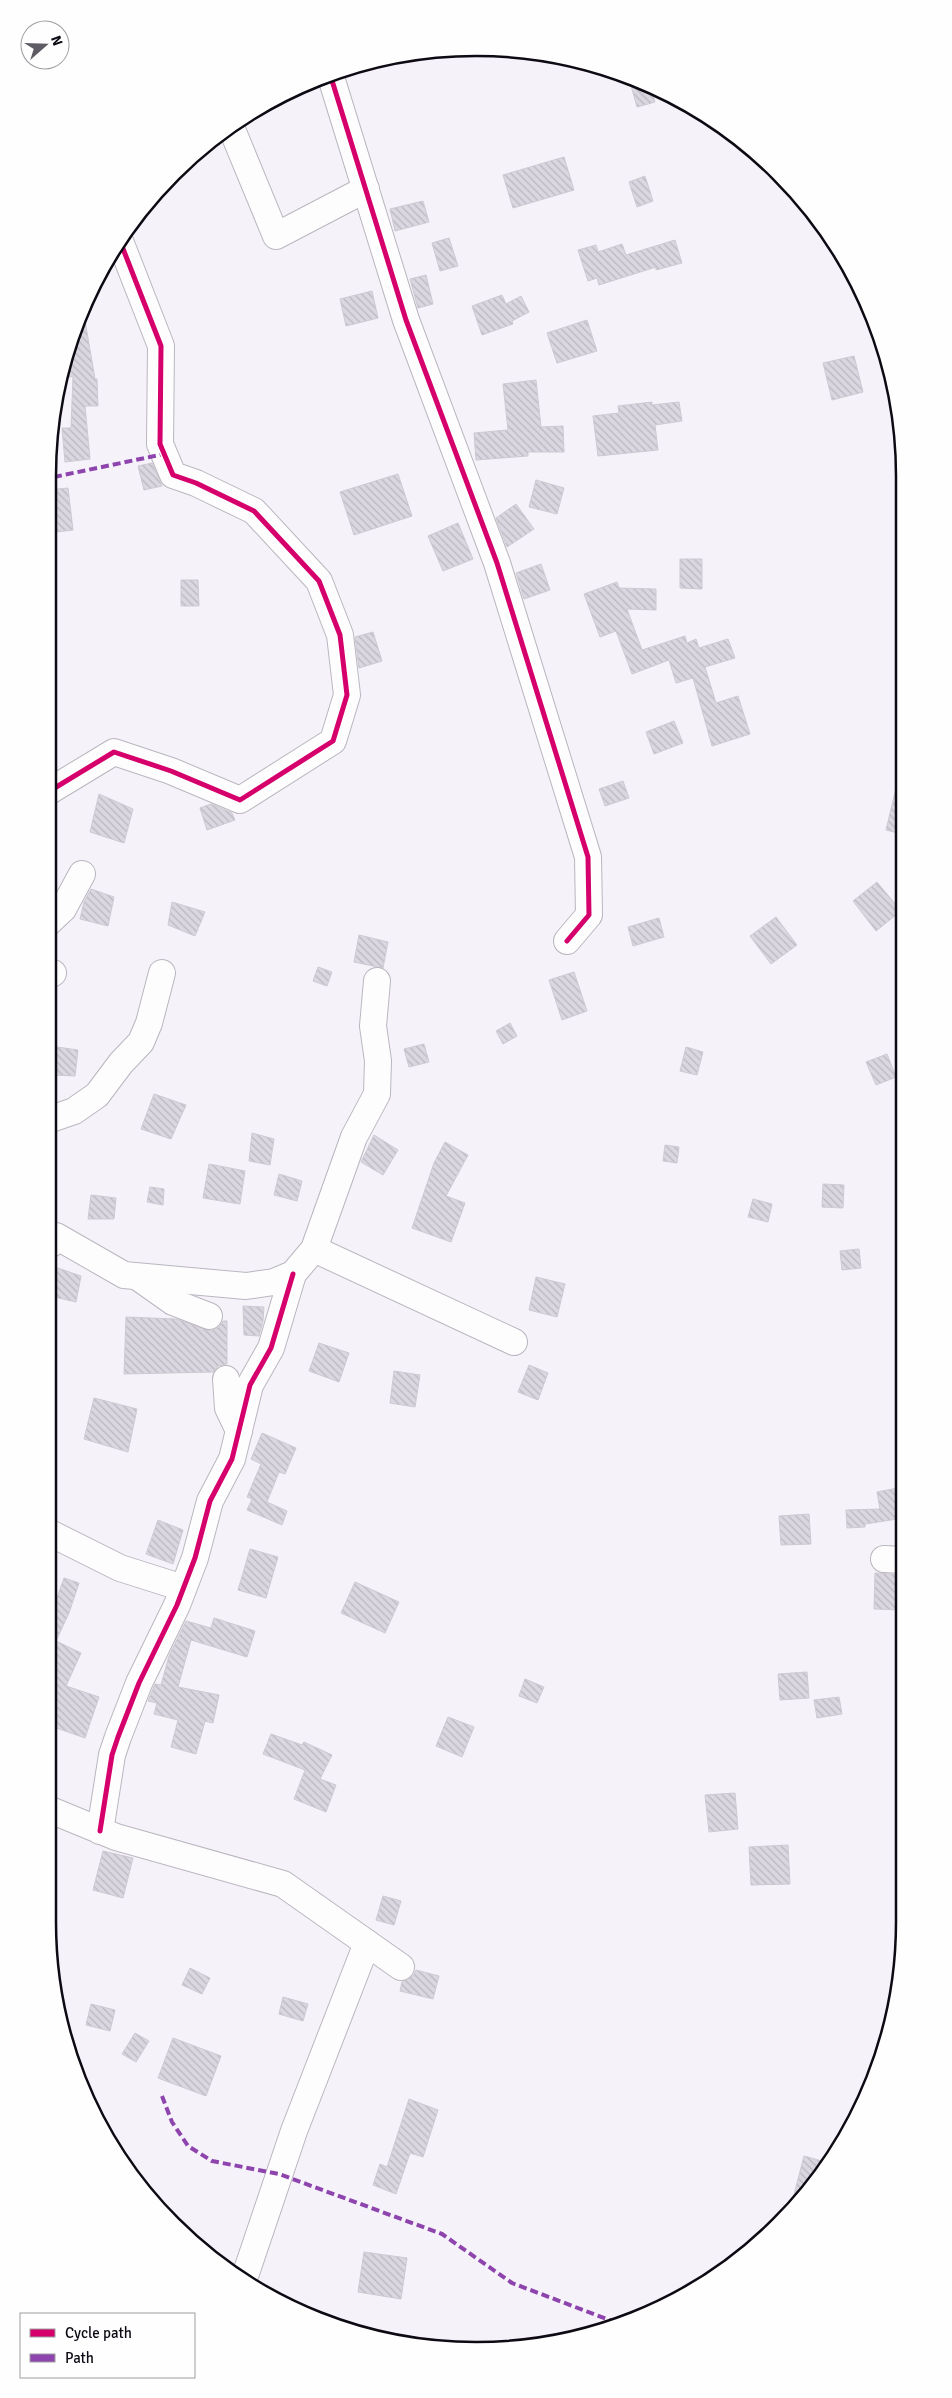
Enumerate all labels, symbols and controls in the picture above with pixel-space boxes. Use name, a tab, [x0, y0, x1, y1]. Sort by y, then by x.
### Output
north arrow	[20, 20, 70, 70]
text: N	[47, 33, 66, 48]
legend	[20, 2313, 195, 2378]
text: Cycle path	[65, 2324, 132, 2342]
text: Path	[65, 2349, 94, 2367]

